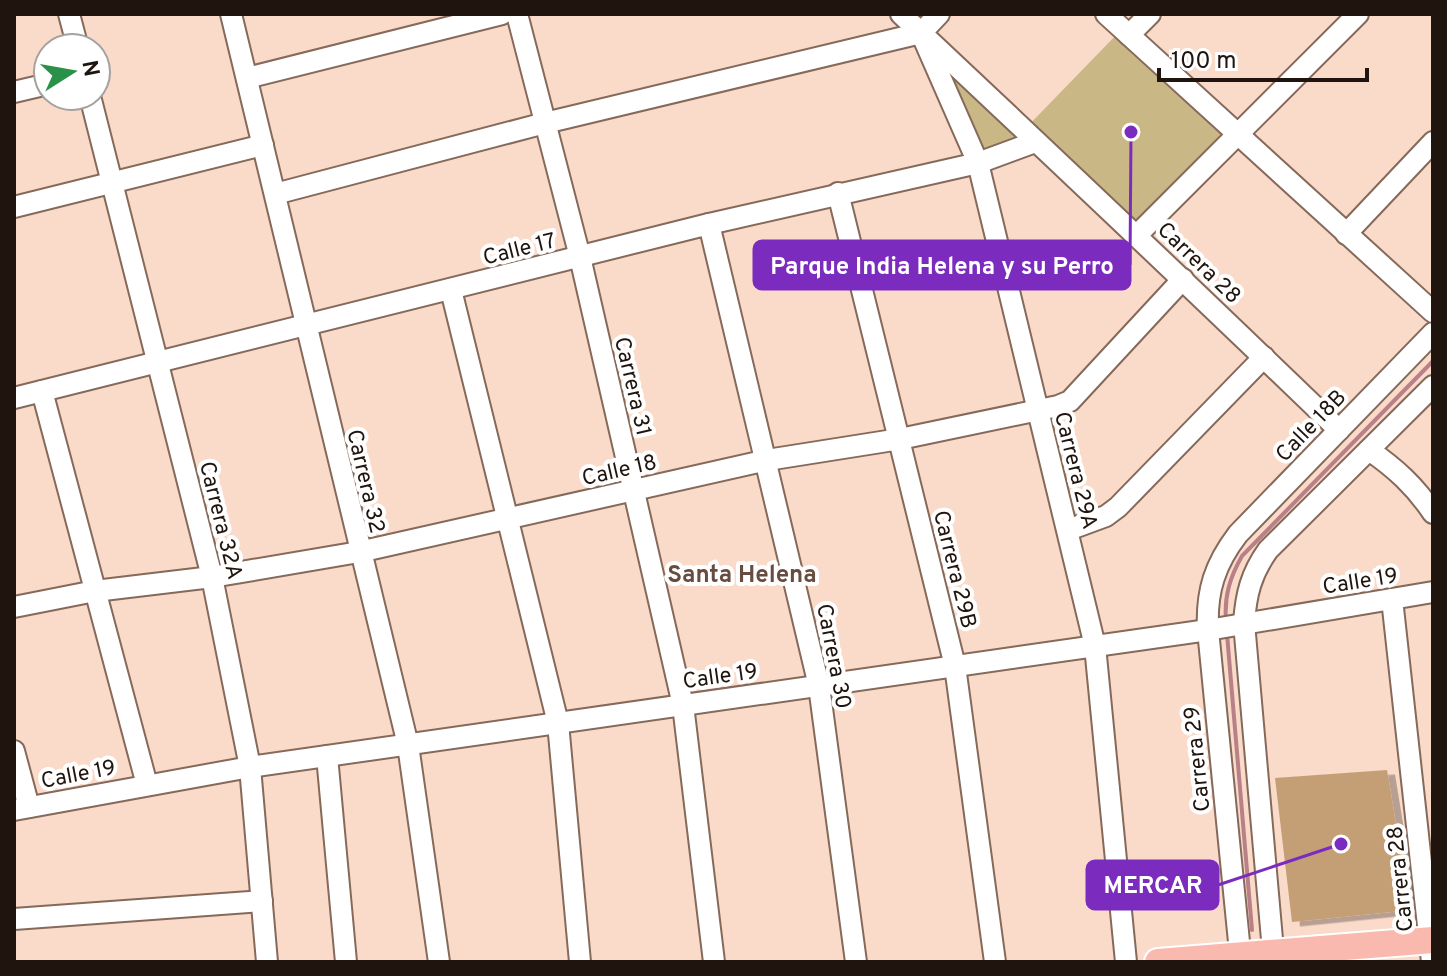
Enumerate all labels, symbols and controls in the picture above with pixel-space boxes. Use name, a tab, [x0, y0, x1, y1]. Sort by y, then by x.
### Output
north arrow	[32, 32, 112, 112]
scale bar	[1159, 32, 1367, 82]
text: 100 m	[1171, 47, 1237, 77]
text: N	[74, 58, 104, 79]
street label: Carrera 28	[1151, 217, 1246, 310]
street label: Calle 17	[480, 228, 559, 272]
callout: Parque India Helena y su Perro	[754, 241, 1130, 289]
text: Parque India Helena y su Perro	[770, 253, 1114, 283]
street label: Carrera 31	[607, 334, 656, 439]
street label: Calle 18B	[1271, 385, 1353, 469]
street label: Carrera 29A	[1047, 409, 1102, 532]
street label: Carrera 32	[340, 427, 390, 536]
street label: Calle 18	[579, 450, 660, 493]
street label: Carrera 32A	[192, 459, 247, 582]
street label: Carrera 29B	[926, 508, 981, 631]
district label: Santa Helena	[667, 561, 817, 591]
street label: Calle 19	[1321, 563, 1400, 602]
street label: Carrera 30	[809, 602, 856, 711]
street label: Calle 19	[681, 659, 760, 696]
street label: Carrera 29	[1180, 705, 1217, 813]
street label: Calle 19	[39, 755, 118, 796]
street label: Carrera 28	[1383, 824, 1420, 933]
callout: MERCAR	[1087, 861, 1218, 909]
text: MERCAR	[1104, 872, 1202, 902]

